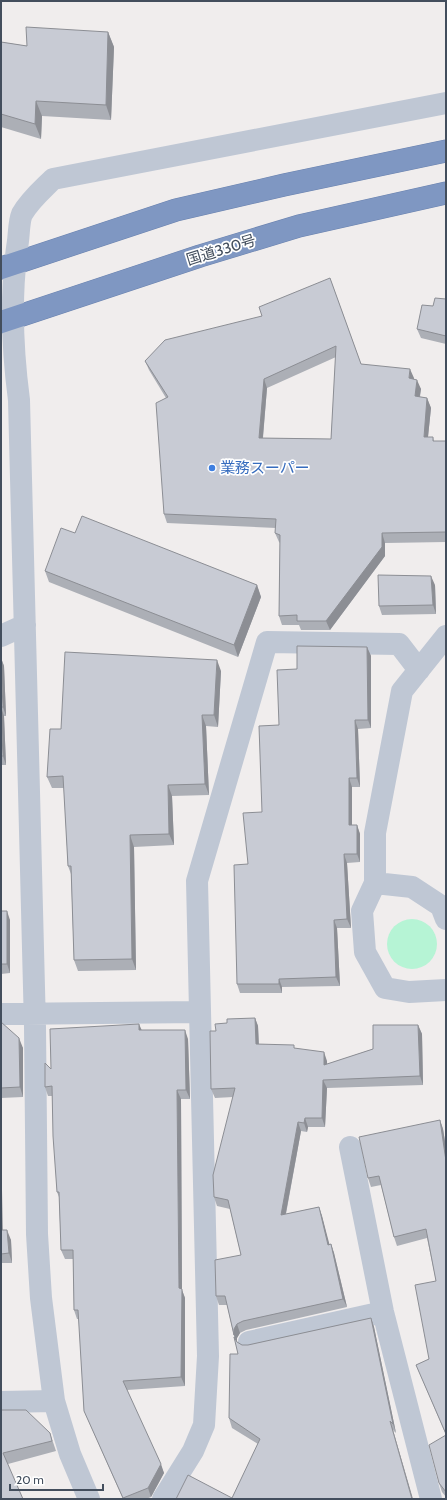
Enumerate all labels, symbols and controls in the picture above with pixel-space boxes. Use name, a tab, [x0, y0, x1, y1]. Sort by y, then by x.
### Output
street label: 国道330号	[184, 231, 258, 269]
place label: 業務スーパー	[220, 459, 310, 477]
marker: 業務スーパー	[207, 463, 217, 473]
scale bar	[10, 1466, 103, 1492]
text: 20 m	[16, 1472, 44, 1487]

